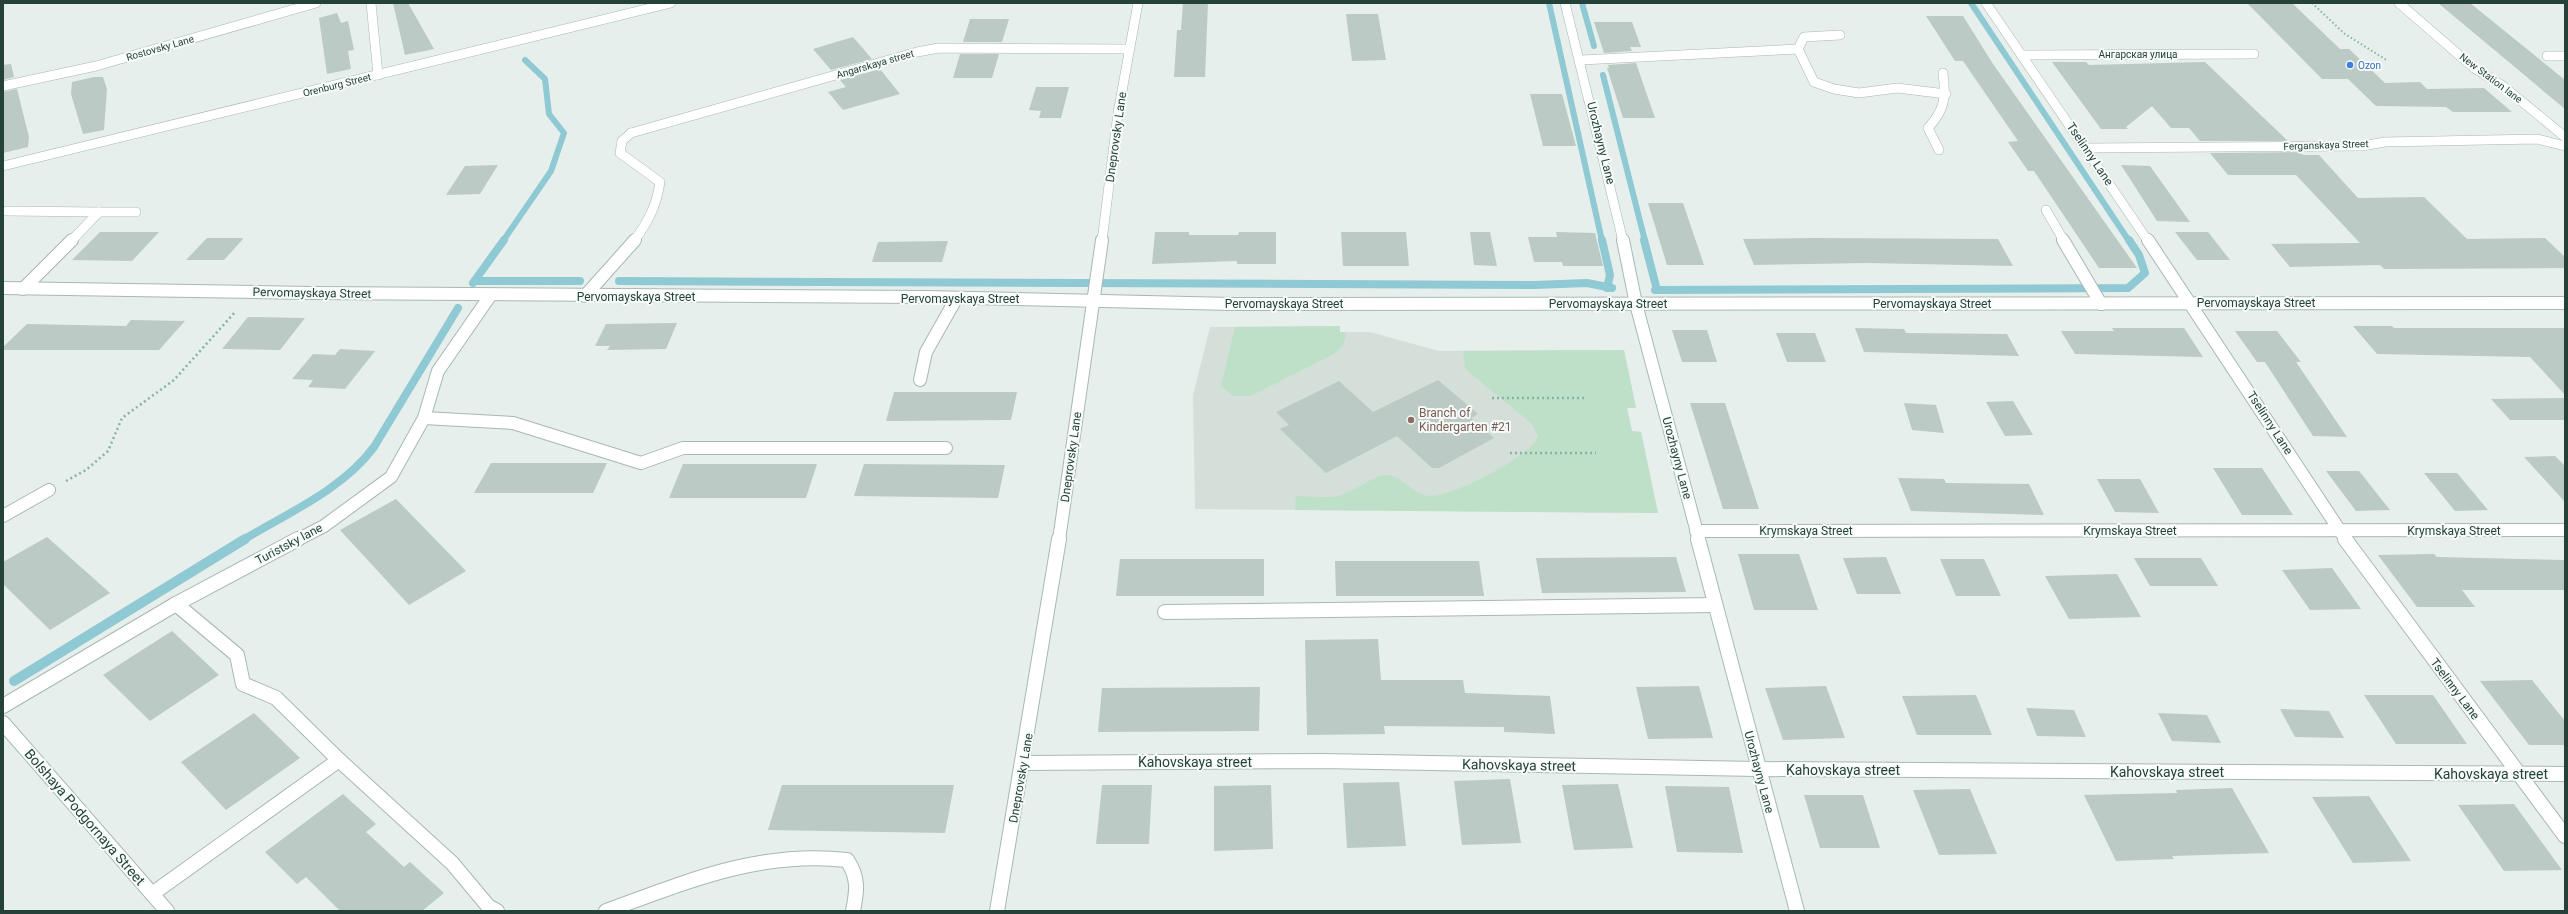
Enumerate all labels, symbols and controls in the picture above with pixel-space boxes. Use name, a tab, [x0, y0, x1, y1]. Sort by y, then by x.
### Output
street label: Rostovsky Lane	[125, 33, 195, 63]
street label: Angarskaya street	[835, 48, 915, 80]
street label: Ангарская улица	[2098, 49, 2178, 60]
street label: New Station lane	[2458, 51, 2524, 105]
marker: Ozon	[2345, 60, 2355, 70]
place label: Ozon	[2358, 60, 2381, 71]
street label: Orenburg Street	[302, 71, 372, 99]
street label: Dneprovsky Lane	[1103, 91, 1129, 183]
street label: Urozhayny Lane	[1584, 100, 1618, 186]
street label: Tselinny Lane	[2064, 120, 2116, 188]
street label: Ferganskaya Street	[2283, 138, 2369, 152]
street label: Pervomayskaya Street	[253, 285, 372, 301]
street label: Pervomayskaya Street	[577, 290, 695, 304]
street label: Pervomayskaya Street	[901, 292, 1019, 306]
street label: Pervomayskaya Street	[2197, 296, 2315, 310]
street label: Pervomayskaya Street	[1225, 297, 1343, 311]
street label: Pervomayskaya Street	[1549, 297, 1667, 311]
street label: Pervomayskaya Street	[1873, 297, 1991, 311]
street label: Tselinny Lane	[2244, 389, 2296, 457]
place label: Branch of Kindergarten #21	[1419, 406, 1512, 434]
street label: Dneprovsky Lane	[1058, 411, 1084, 503]
marker: Branch of Kindergarten #21	[1406, 415, 1416, 425]
street label: Urozhayny Lane	[1659, 415, 1695, 501]
street label: Turistsky lane	[253, 521, 325, 567]
street label: Krymskaya Street	[1759, 524, 1853, 538]
street label: Krymskaya Street	[2083, 524, 2177, 538]
street label: Krymskaya Street	[2407, 524, 2501, 538]
street label: Tselinny Lane	[2428, 656, 2482, 722]
street label: Urozhayny Lane	[1741, 729, 1777, 815]
street label: Dneprovsky Lane	[1006, 732, 1036, 824]
street label: Bolshaya Podgornaya Street	[22, 746, 149, 889]
street label: Kahovskaya street	[1138, 754, 1252, 770]
street label: Kahovskaya street	[1462, 756, 1577, 774]
street label: Kahovskaya street	[1786, 762, 1900, 778]
street label: Kahovskaya street	[2110, 764, 2224, 780]
street label: Kahovskaya street	[2434, 766, 2548, 782]

